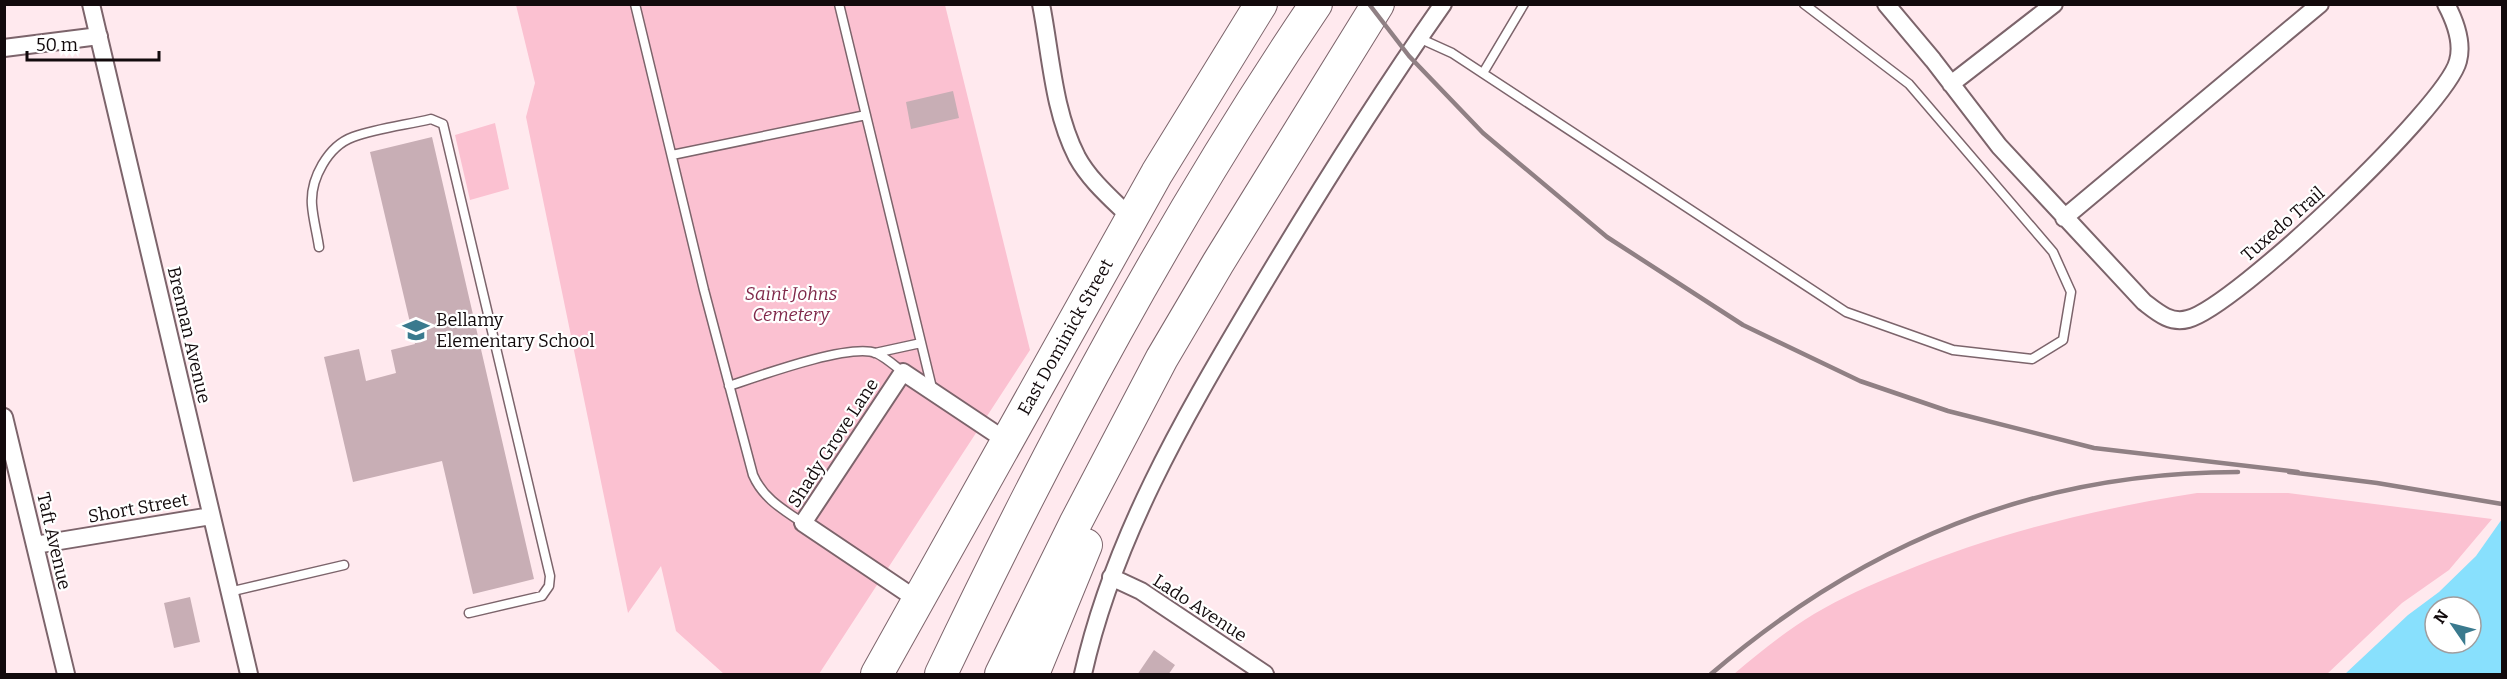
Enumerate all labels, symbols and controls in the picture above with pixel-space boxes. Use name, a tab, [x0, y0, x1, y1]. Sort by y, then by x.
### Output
scale bar	[27, 24, 159, 62]
text: 50 m	[36, 34, 78, 56]
street label: Tuxedo Trail	[2237, 182, 2329, 266]
street label: East Dominick Street	[1013, 255, 1118, 419]
street label: Brennan Avenue	[163, 265, 215, 405]
park label: Saint Johns Cemetery	[745, 283, 838, 326]
place label: Bellamy Elementary School	[436, 309, 595, 352]
school or university icon: Bellamy Elementary School	[401, 315, 431, 345]
street label: Shady Grove Lane	[783, 374, 883, 512]
street label: Short Street	[86, 488, 190, 528]
street label: Taft Avenue	[32, 490, 76, 592]
street label: Lado Avenue	[1149, 570, 1251, 646]
north arrow	[2423, 595, 2483, 655]
text: N	[2430, 606, 2452, 627]

